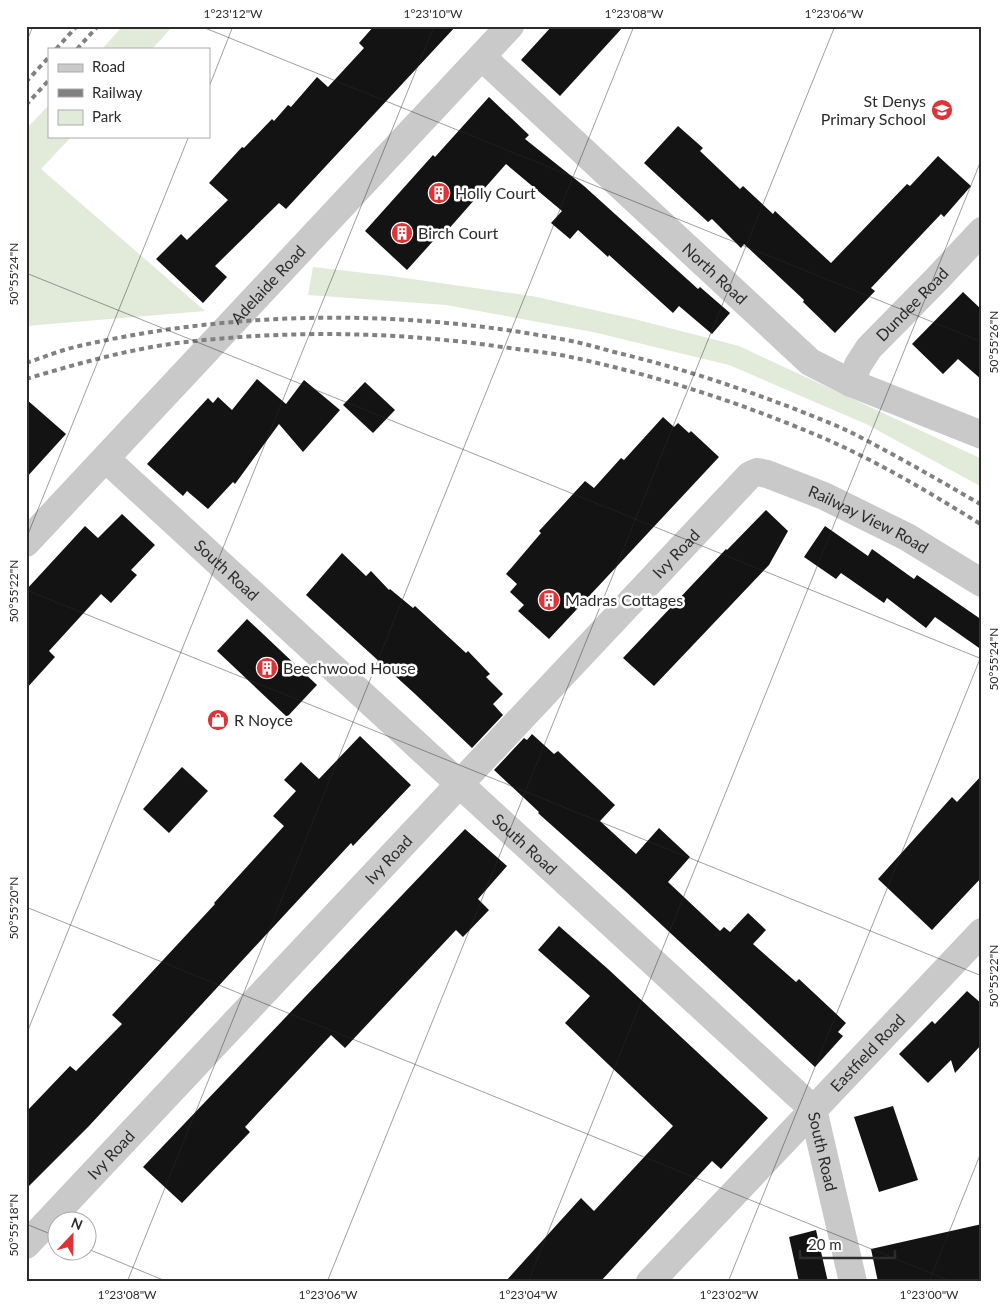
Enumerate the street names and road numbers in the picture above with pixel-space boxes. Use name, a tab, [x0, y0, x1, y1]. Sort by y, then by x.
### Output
street label: North Road	[679, 239, 751, 308]
street label: Adelaide Road	[226, 241, 309, 327]
street label: Dundee Road	[872, 263, 952, 345]
street label: Railway View Road	[806, 481, 932, 557]
street label: Ivy Road	[648, 525, 703, 582]
street label: South Road	[191, 535, 263, 604]
street label: South Road	[489, 809, 561, 878]
street label: Ivy Road	[361, 831, 415, 888]
street label: Eastfield Road	[826, 1010, 908, 1095]
street label: South Road	[805, 1110, 842, 1193]
street label: Ivy Road	[83, 1126, 138, 1183]

